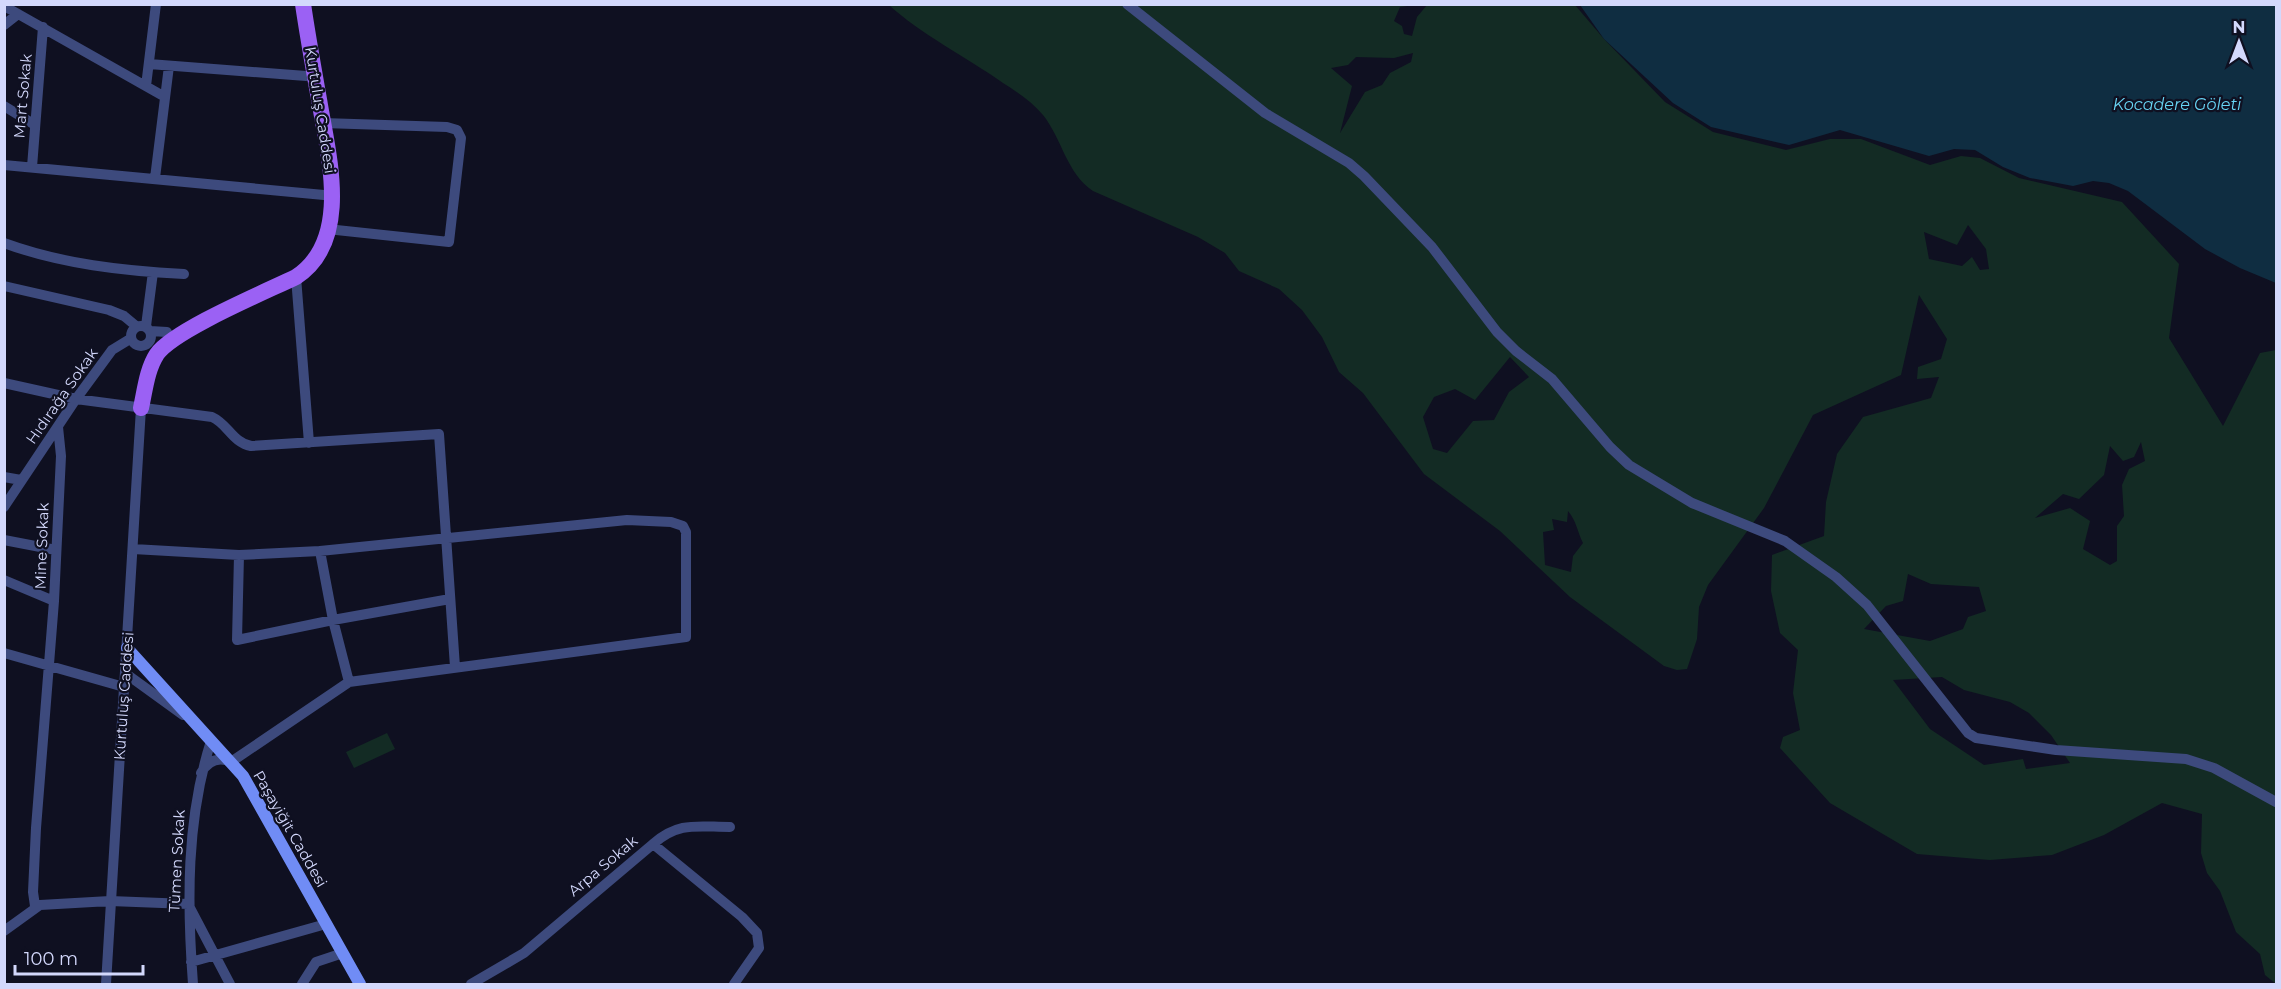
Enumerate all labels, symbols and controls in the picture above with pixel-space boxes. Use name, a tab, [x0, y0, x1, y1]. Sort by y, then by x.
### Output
north arrow	[2209, 12, 2269, 72]
text: N	[2233, 18, 2245, 37]
street label: Kurtuluş Caddesi	[301, 45, 340, 175]
street label: Mart Sokak	[9, 53, 36, 139]
water label: Kocadere Göleti	[2113, 95, 2242, 114]
street label: Hıdırağa Sokak	[21, 344, 102, 447]
street label: Mine Sokak	[30, 502, 53, 590]
street label: Kurtuluş Caddesi	[110, 631, 137, 761]
street label: Paşayiğit Caddesi	[249, 767, 332, 891]
street label: Tümen Sokak	[164, 809, 189, 913]
street label: Arpa Sokak	[564, 831, 641, 900]
scale bar	[15, 938, 142, 976]
text: 100 m	[24, 948, 78, 970]

